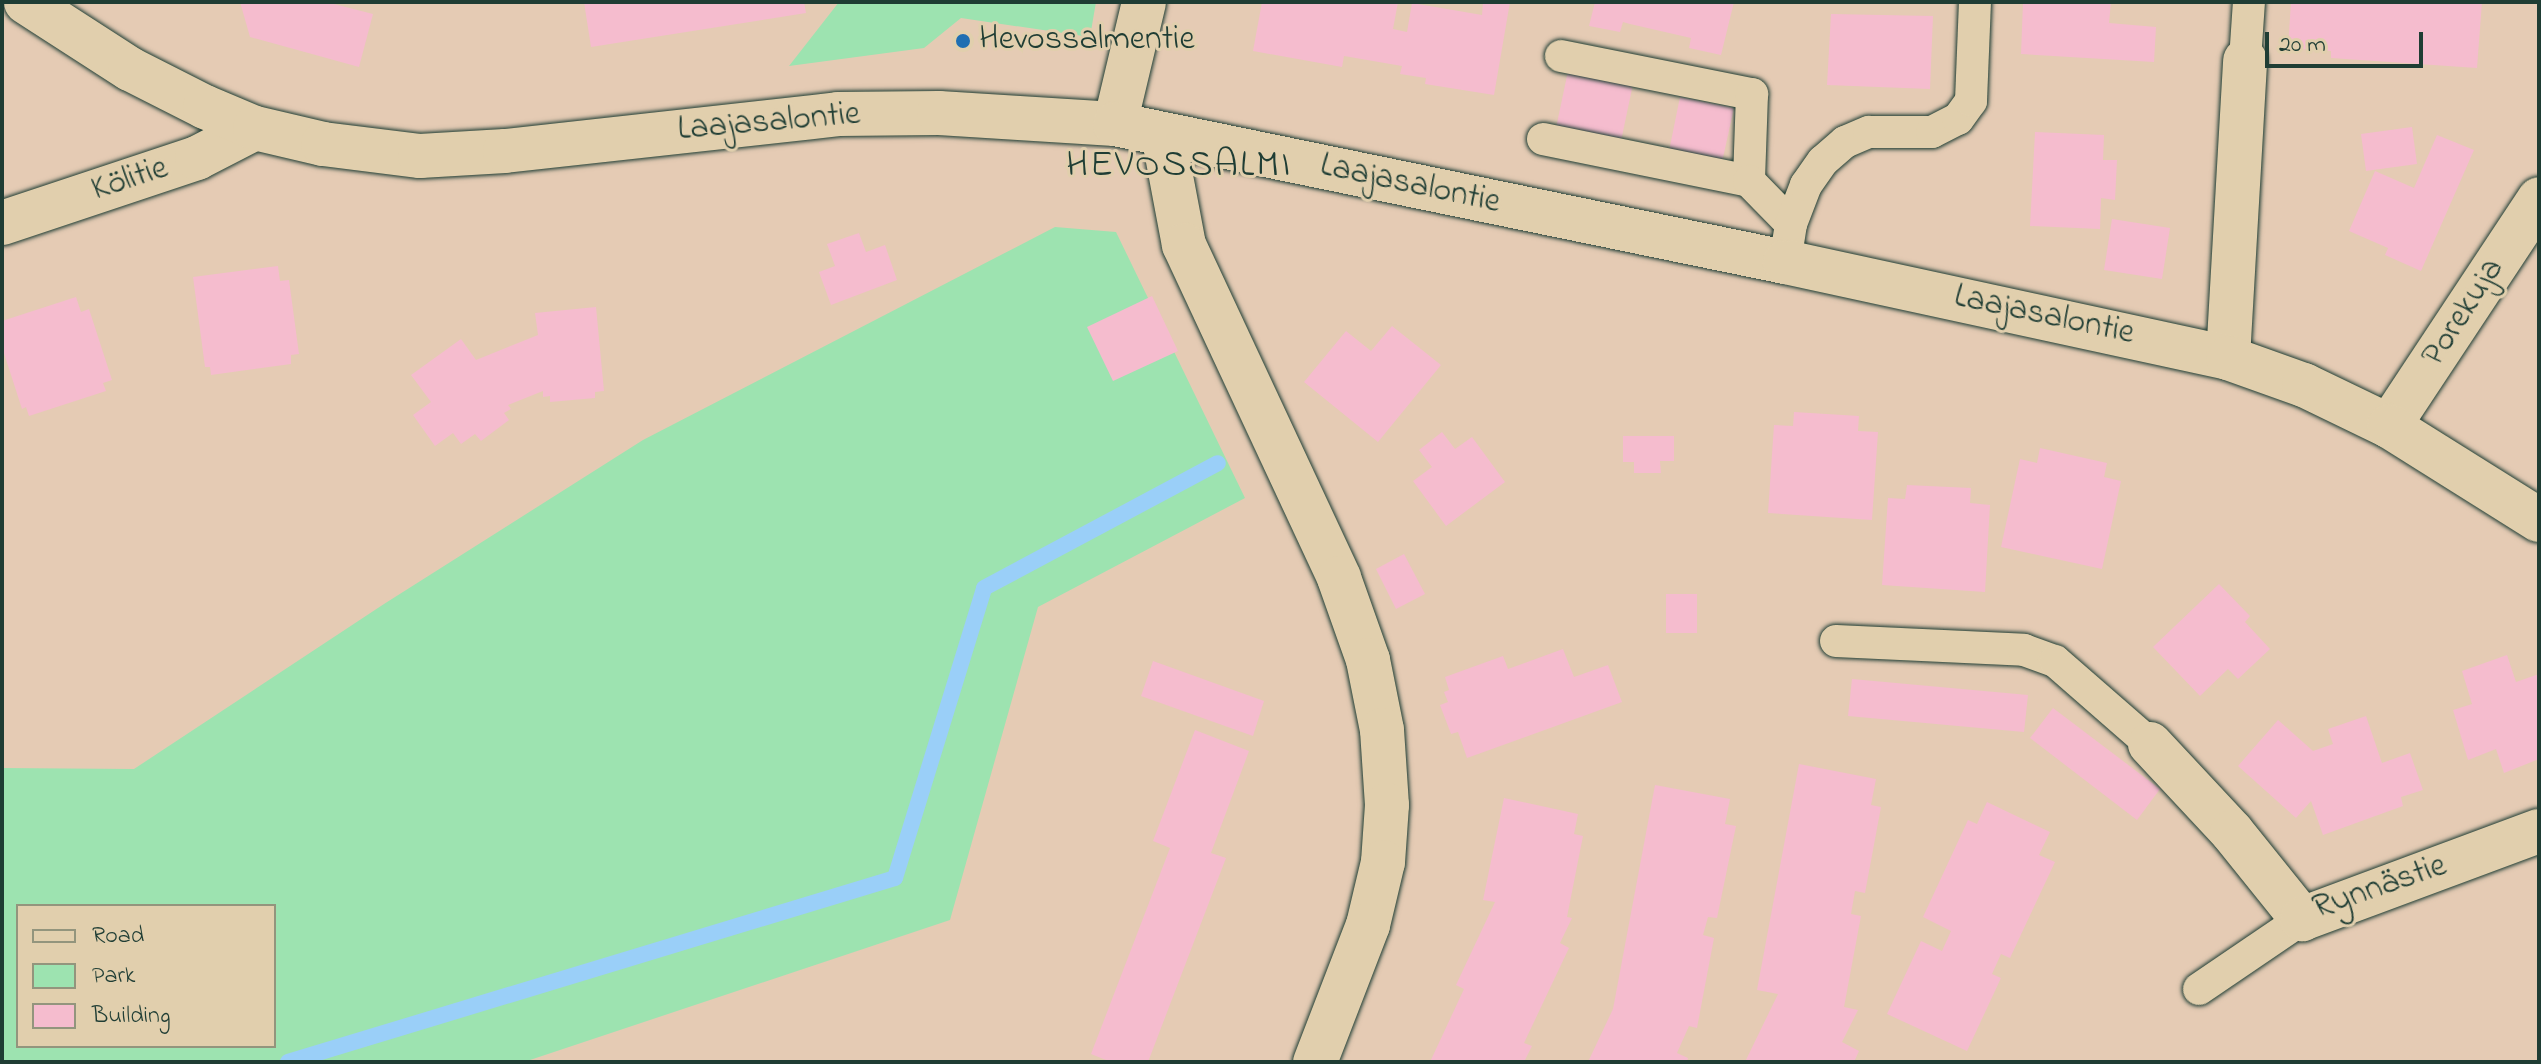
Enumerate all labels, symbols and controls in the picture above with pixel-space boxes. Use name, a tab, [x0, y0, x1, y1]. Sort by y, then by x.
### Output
scale bar	[2269, 16, 2427, 66]
place label: Hevossalmentie	[979, 21, 1195, 61]
text: 20 m	[2279, 28, 2326, 63]
marker: Hevossalmentie	[954, 32, 972, 50]
street label: Laajasalontie	[676, 95, 862, 151]
district label: HEVOSSALMI	[1066, 144, 1292, 190]
street label: Laajasalontie	[1316, 146, 1504, 224]
street label: Kölitie	[87, 149, 173, 211]
street label: Porekuja	[2414, 251, 2514, 375]
street label: Laajasalontie	[1950, 277, 2138, 355]
street label: Rynnästie	[2308, 846, 2452, 930]
legend	[16, 904, 276, 1048]
text: Road	[92, 919, 144, 954]
text: Park	[92, 959, 135, 994]
text: Building	[92, 999, 171, 1034]

